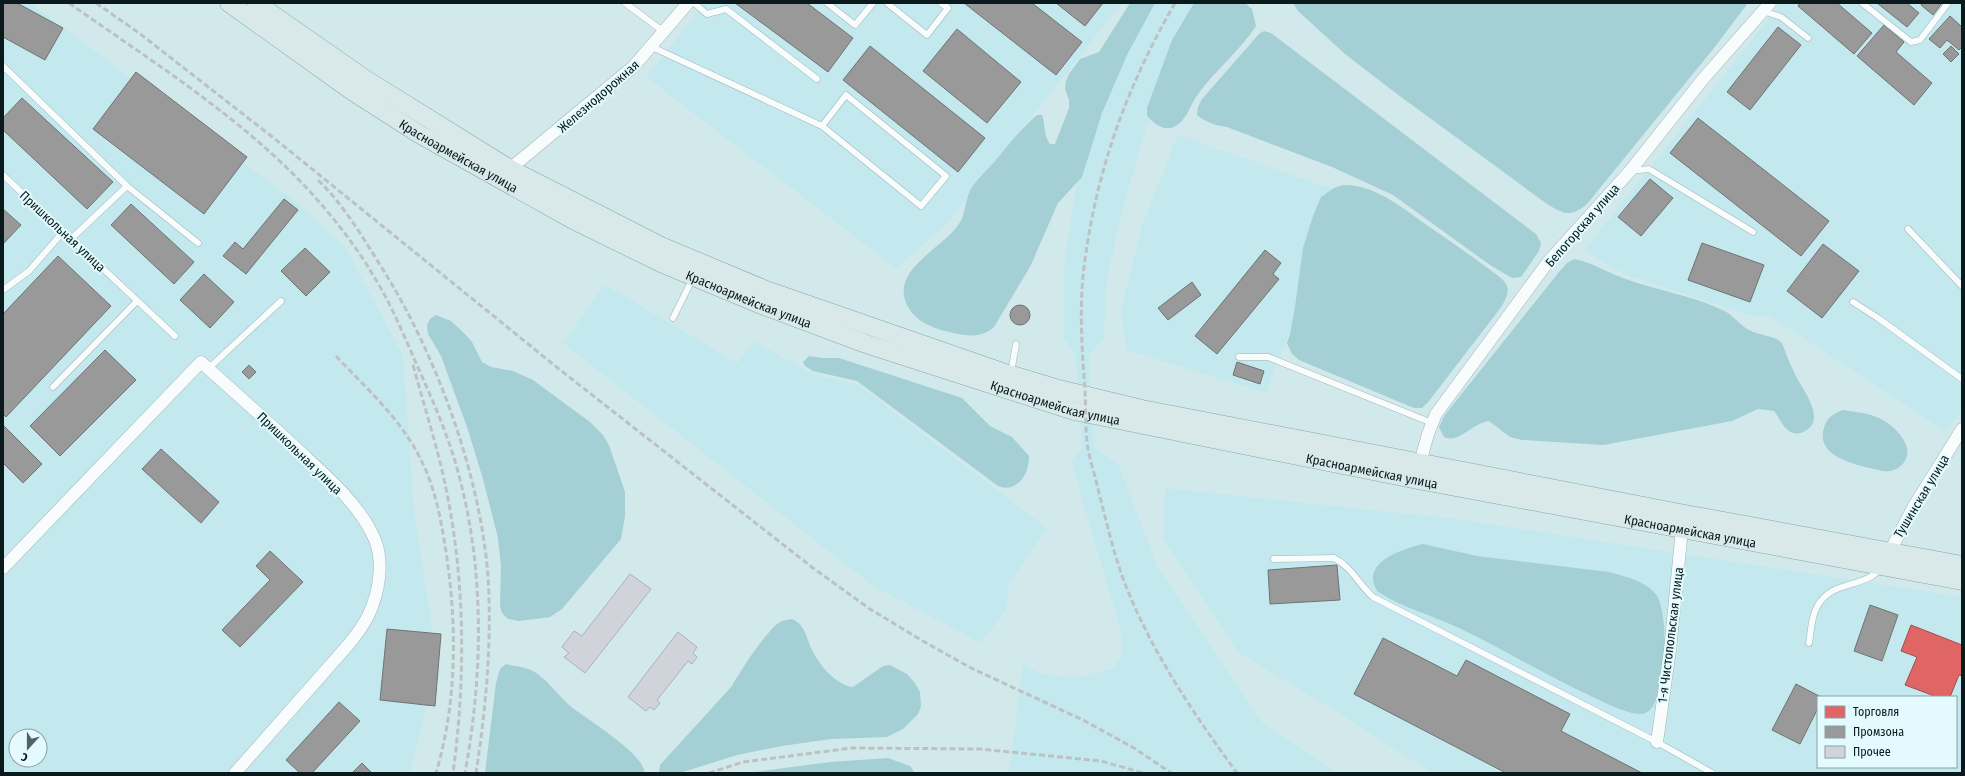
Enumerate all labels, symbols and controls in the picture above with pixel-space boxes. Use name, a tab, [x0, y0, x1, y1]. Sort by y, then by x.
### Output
street label: Железнодорожная	[555, 57, 642, 136]
street label: Красноармейская улица	[396, 116, 520, 196]
street label: Белогорская улица	[1542, 181, 1622, 270]
street label: Пришкольная улица	[17, 188, 109, 275]
street label: Красноармейская улица	[684, 267, 814, 331]
street label: Красноармейская улица	[989, 378, 1121, 428]
street label: Пришкольная улица	[254, 409, 345, 498]
street label: Красноармейская улица	[1305, 451, 1439, 492]
street label: Тушинская улица	[1891, 452, 1952, 541]
street label: Красноармейская улица	[1623, 511, 1757, 551]
street label: 1-я Чистопольская улица	[1655, 566, 1686, 704]
legend	[1817, 696, 1957, 768]
text: Торговля	[1853, 705, 1899, 719]
text: Промзона	[1853, 725, 1904, 739]
north arrow	[8, 728, 48, 768]
text: Прочее	[1853, 745, 1891, 759]
text: С	[19, 750, 30, 764]

